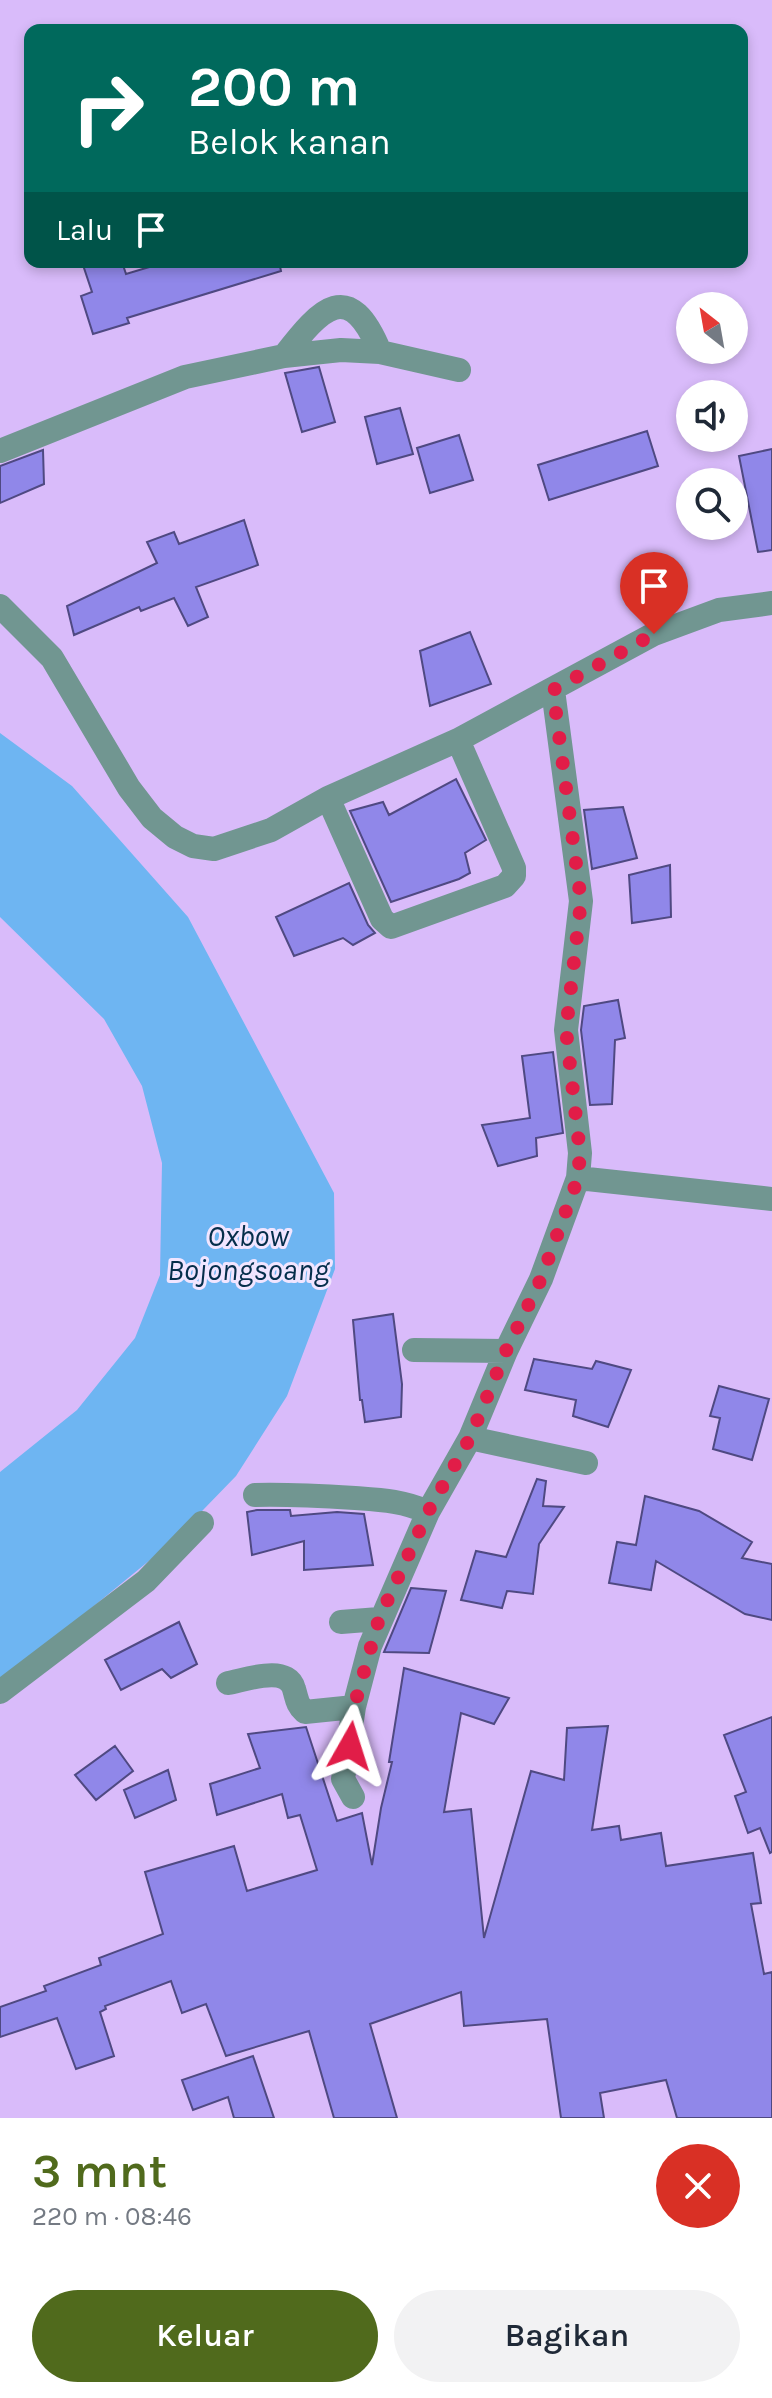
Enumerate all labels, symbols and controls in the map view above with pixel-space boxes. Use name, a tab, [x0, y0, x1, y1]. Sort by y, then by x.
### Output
text: 200 m	[188, 54, 360, 119]
icon: right	[56, 56, 160, 160]
text: Belok kanan	[188, 121, 391, 163]
icon: arrive	[129, 208, 173, 252]
text: Lalu	[56, 212, 113, 248]
north arrow	[676, 292, 748, 364]
map controls	[676, 292, 748, 540]
button: sound	[676, 380, 748, 452]
button: search	[676, 468, 748, 540]
pin	[620, 552, 688, 634]
icon: arrive	[632, 564, 676, 608]
water label: Oxbow Bojongsoang	[167, 1218, 331, 1288]
position arrow	[308, 1704, 392, 1788]
text: 3 mnt	[32, 2143, 167, 2199]
button: close	[656, 2144, 740, 2228]
text: 220 m · 08:46	[32, 2201, 192, 2232]
button: Keluar	[32, 2290, 378, 2382]
button: Bagikan	[394, 2290, 740, 2382]

